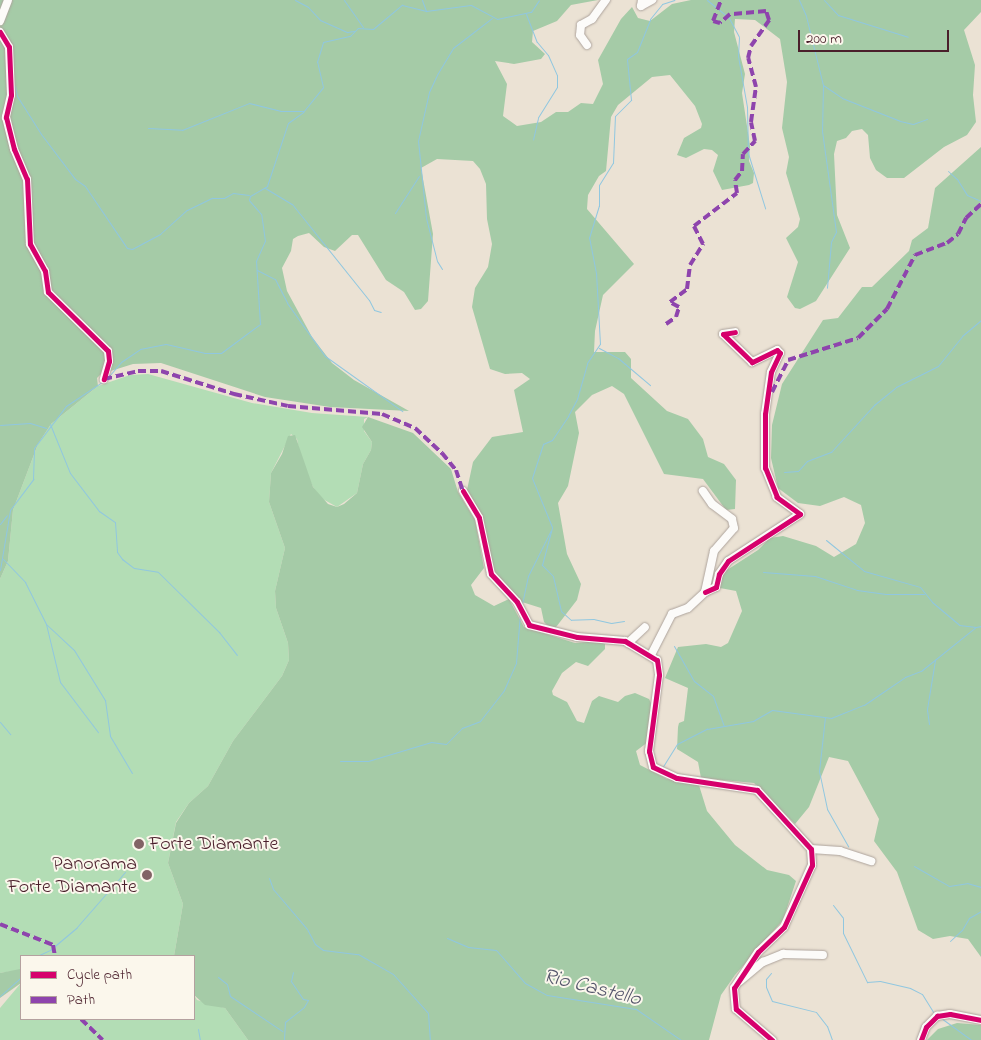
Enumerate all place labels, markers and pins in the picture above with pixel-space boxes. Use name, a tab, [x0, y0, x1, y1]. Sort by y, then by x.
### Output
place label: Forte Diamante	[149, 832, 278, 856]
marker: Forte Diamante	[133, 838, 145, 850]
place label: Panorama Forte Diamante	[8, 852, 137, 899]
marker: Panorama Forte Diamante	[141, 869, 153, 881]

